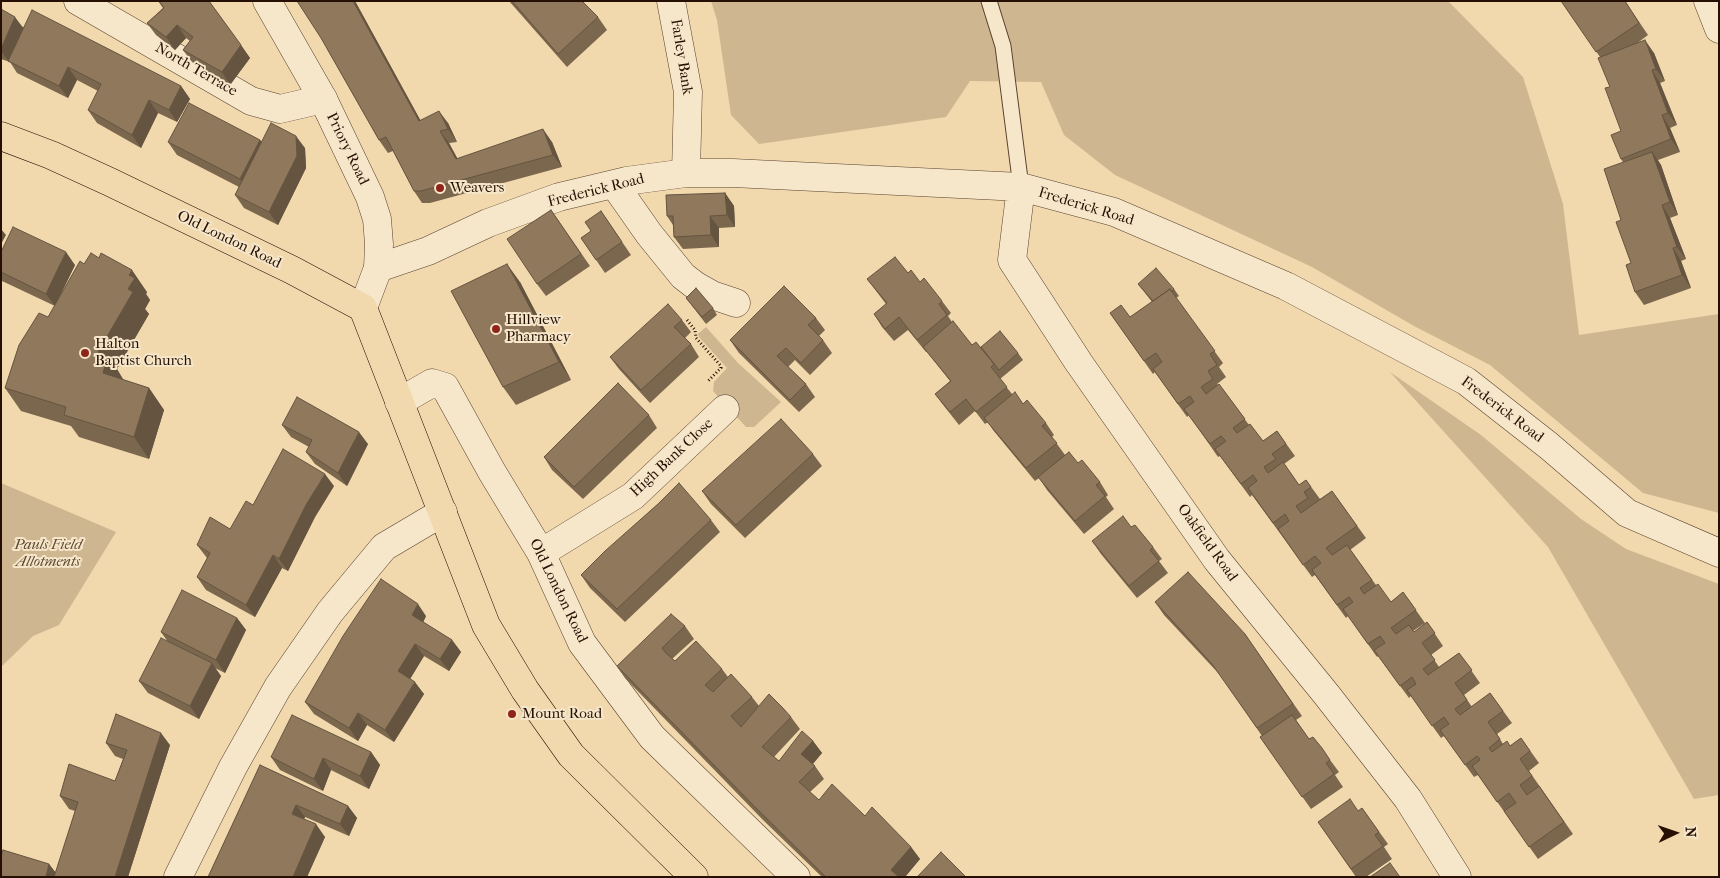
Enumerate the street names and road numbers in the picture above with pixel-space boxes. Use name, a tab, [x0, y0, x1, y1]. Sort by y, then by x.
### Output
street label: Farley Bank	[666, 18, 696, 96]
street label: North Terrace	[152, 39, 240, 101]
street label: Priory Road	[322, 110, 372, 188]
street label: Frederick Road	[546, 170, 646, 212]
street label: Frederick Road	[1036, 184, 1136, 230]
street label: Old London Road	[174, 207, 284, 273]
street label: Frederick Road	[1457, 373, 1547, 447]
street label: High Bank Close	[627, 415, 717, 501]
street label: Oakfield Road	[1173, 501, 1241, 585]
street label: Old London Road	[525, 536, 591, 646]

